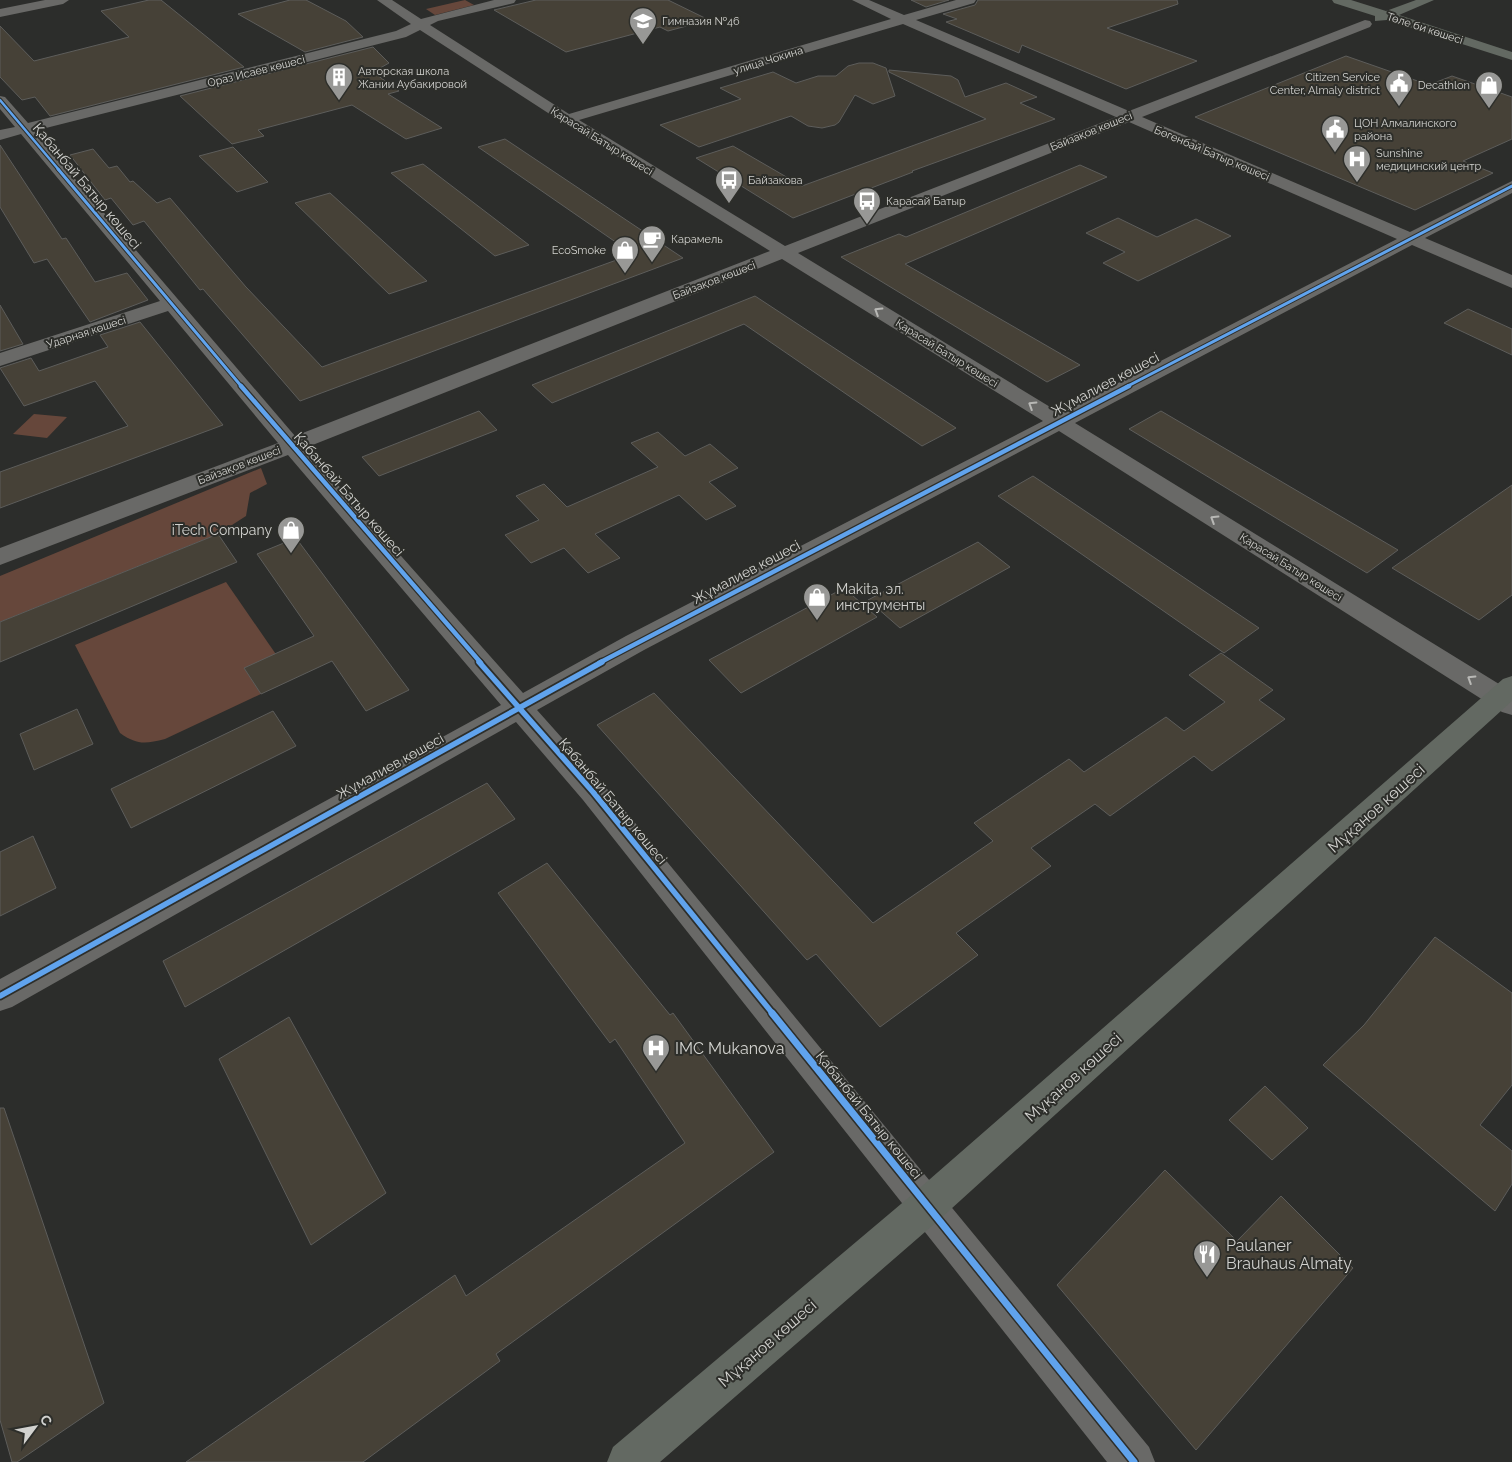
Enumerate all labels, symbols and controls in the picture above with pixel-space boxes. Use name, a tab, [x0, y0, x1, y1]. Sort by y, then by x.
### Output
school or university icon: Гимназия №46	[628, 6, 658, 45]
street label: Төле би көшесі	[1385, 10, 1465, 47]
place label: Гимназия №46	[662, 15, 740, 28]
street label: улица Чокина	[732, 44, 805, 77]
street label: Ораз Исаев көшесі	[206, 53, 306, 90]
building icon: Авторская школа Жании Аубакировой	[324, 62, 354, 101]
place label: Авторская школа Жании Аубакировой	[358, 65, 467, 91]
public building icon: Citizen Service Center, Almaly district	[1384, 68, 1414, 107]
shop icon: Decathlon	[1474, 70, 1504, 109]
place label: Citizen Service Center, Almaly district	[1270, 71, 1381, 97]
place label: Decathlon	[1418, 79, 1470, 92]
street label: Қарасай Батыр көшесі	[548, 105, 655, 178]
street label: Байзақов көшесі	[1048, 109, 1134, 154]
public building icon: ЦОН Алмалинского района	[1320, 114, 1350, 153]
place label: ЦОН Алмалинского района	[1354, 117, 1457, 143]
street label: Қабанбай Батыр көшесі	[30, 120, 144, 252]
street label: Бөгенбай Батыр көшесі	[1152, 123, 1271, 184]
hospital icon: Sunshine медицинский центр	[1342, 144, 1372, 183]
place label: Sunshine медицинский центр	[1376, 147, 1482, 173]
bus stop icon: Байзакова	[714, 165, 744, 204]
place label: Байзакова	[748, 174, 803, 187]
bus stop icon: Карасай Батыр	[852, 186, 882, 225]
place label: Карасай Батыр	[886, 195, 966, 208]
cafe icon: Карамель	[637, 224, 667, 263]
place label: Карамель	[671, 233, 723, 246]
shop icon: EcoSmoke	[610, 235, 640, 274]
place label: EcoSmoke	[552, 244, 607, 257]
street label: Байзақов көшесі	[671, 259, 757, 302]
one-way arrow	[875, 308, 884, 317]
street label: Ударная көшесі	[45, 314, 127, 351]
street label: Қарасай Батыр көшесі	[893, 317, 1000, 390]
street label: Жұмалиев көшесі	[1048, 349, 1162, 419]
one-way arrow	[1028, 402, 1037, 412]
street label: Қабанбай Батыр көшесі	[291, 429, 407, 559]
street label: Байзақов көшесі	[196, 444, 282, 487]
shop icon: iTech Company	[276, 515, 306, 554]
one-way arrow	[1211, 516, 1220, 525]
place label: iTech Company	[172, 522, 272, 538]
street label: Қарасай Батыр көшесі	[1237, 531, 1344, 604]
street label: Жұмалиев көшесі	[689, 537, 803, 607]
place label: Makita, эл. инструменты	[836, 581, 925, 613]
shop icon: Makita, эл. инструменты	[802, 582, 832, 621]
one-way arrow	[1467, 676, 1476, 686]
street label: Жұмалиев көшесі	[334, 730, 446, 802]
street label: Қабанбай Батыр көшесі	[556, 735, 670, 867]
street label: Мұқанов көшесі	[1324, 760, 1429, 857]
street label: Мұқанов көшесі	[1021, 1029, 1126, 1126]
hospital icon: IMC Mukanova	[641, 1033, 671, 1072]
place label: IMC Mukanova	[675, 1039, 784, 1058]
street label: Қабанбай Батыр көшесі	[813, 1048, 925, 1182]
place label: Paulaner Brauhaus Almaty	[1226, 1236, 1352, 1273]
restaurant icon: Paulaner Brauhaus Almaty	[1192, 1239, 1222, 1278]
street label: Мұқанов көшесі	[714, 1296, 820, 1391]
north arrow	[10, 1402, 60, 1452]
text: С	[37, 1412, 56, 1429]

